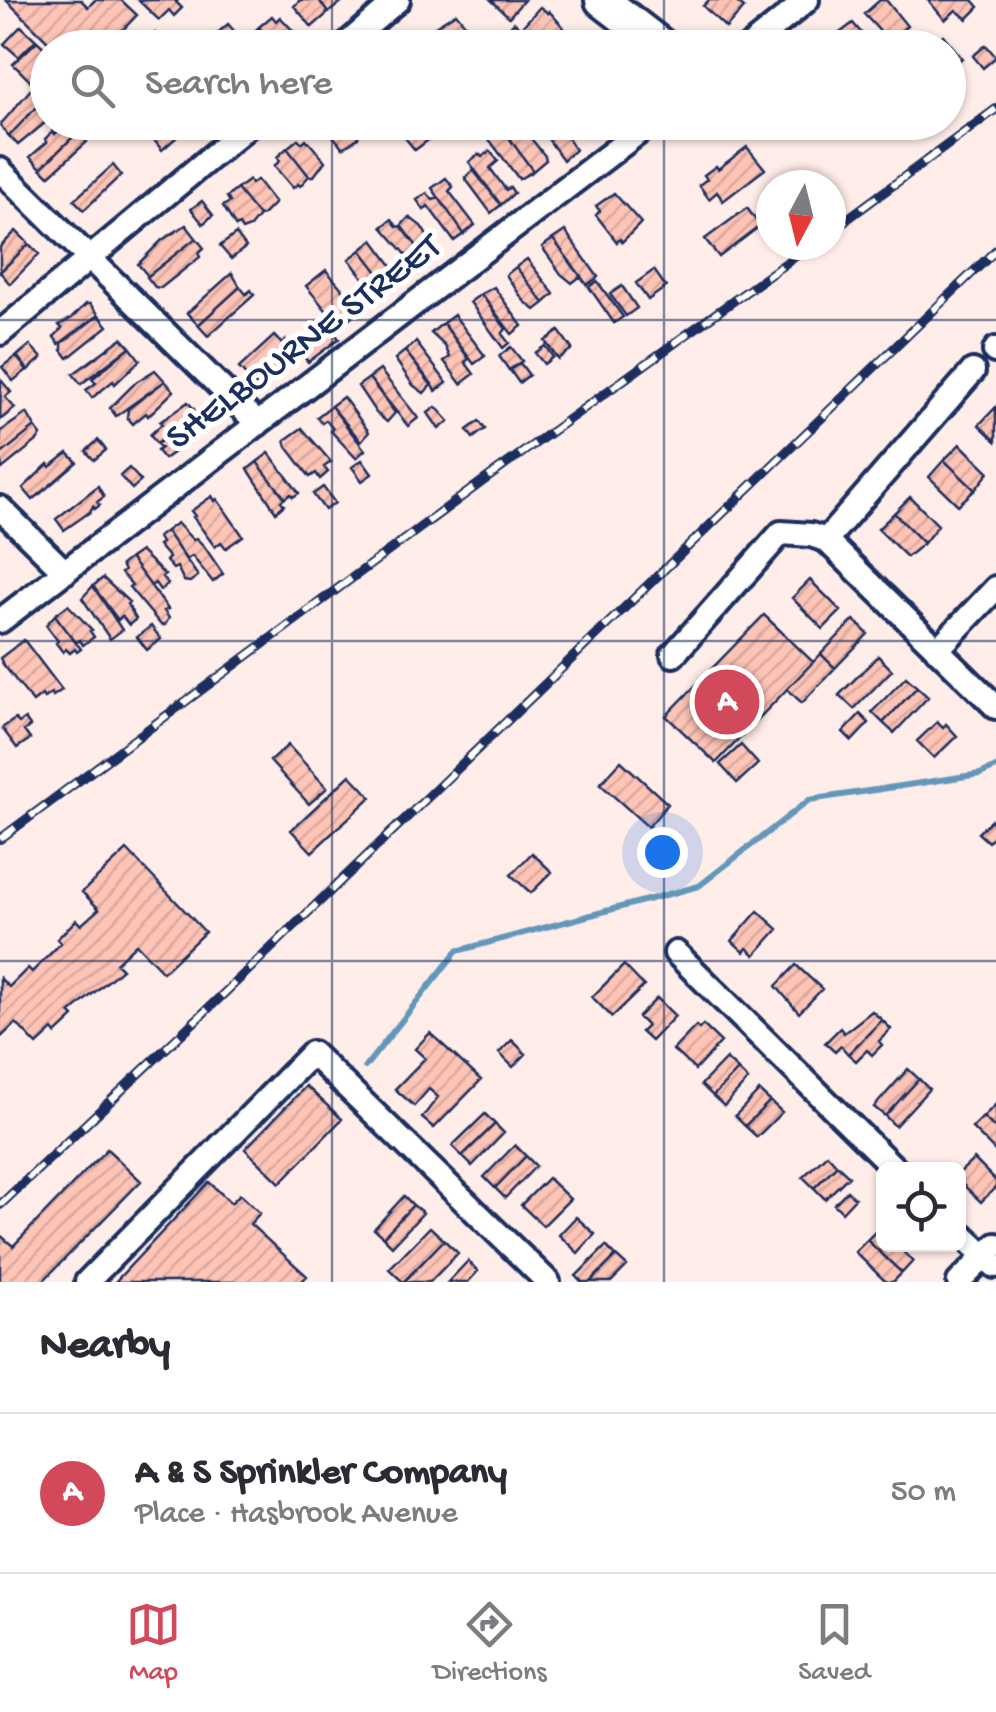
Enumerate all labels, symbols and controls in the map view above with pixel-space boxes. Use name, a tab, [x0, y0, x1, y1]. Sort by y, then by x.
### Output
search box	[30, 30, 966, 140]
icon: search	[65, 58, 120, 113]
text: Search here	[145, 63, 332, 107]
north arrow	[756, 170, 846, 260]
street label: SHELBOURNE STREET	[159, 225, 452, 462]
pin: A	[694, 664, 760, 740]
your location	[637, 827, 688, 878]
map controls	[876, 1162, 966, 1252]
button: locate	[876, 1162, 966, 1252]
text: Nearby	[40, 1323, 170, 1372]
text: A & S Sprinkler Company	[135, 1452, 507, 1496]
text: A	[63, 1474, 82, 1512]
text: 50 m	[891, 1474, 956, 1512]
text: Place · Hasbrook Avenue	[135, 1496, 457, 1534]
tab: Map	[126, 1597, 181, 1690]
tab: Directions	[433, 1597, 547, 1690]
tab: Saved	[798, 1597, 870, 1690]

